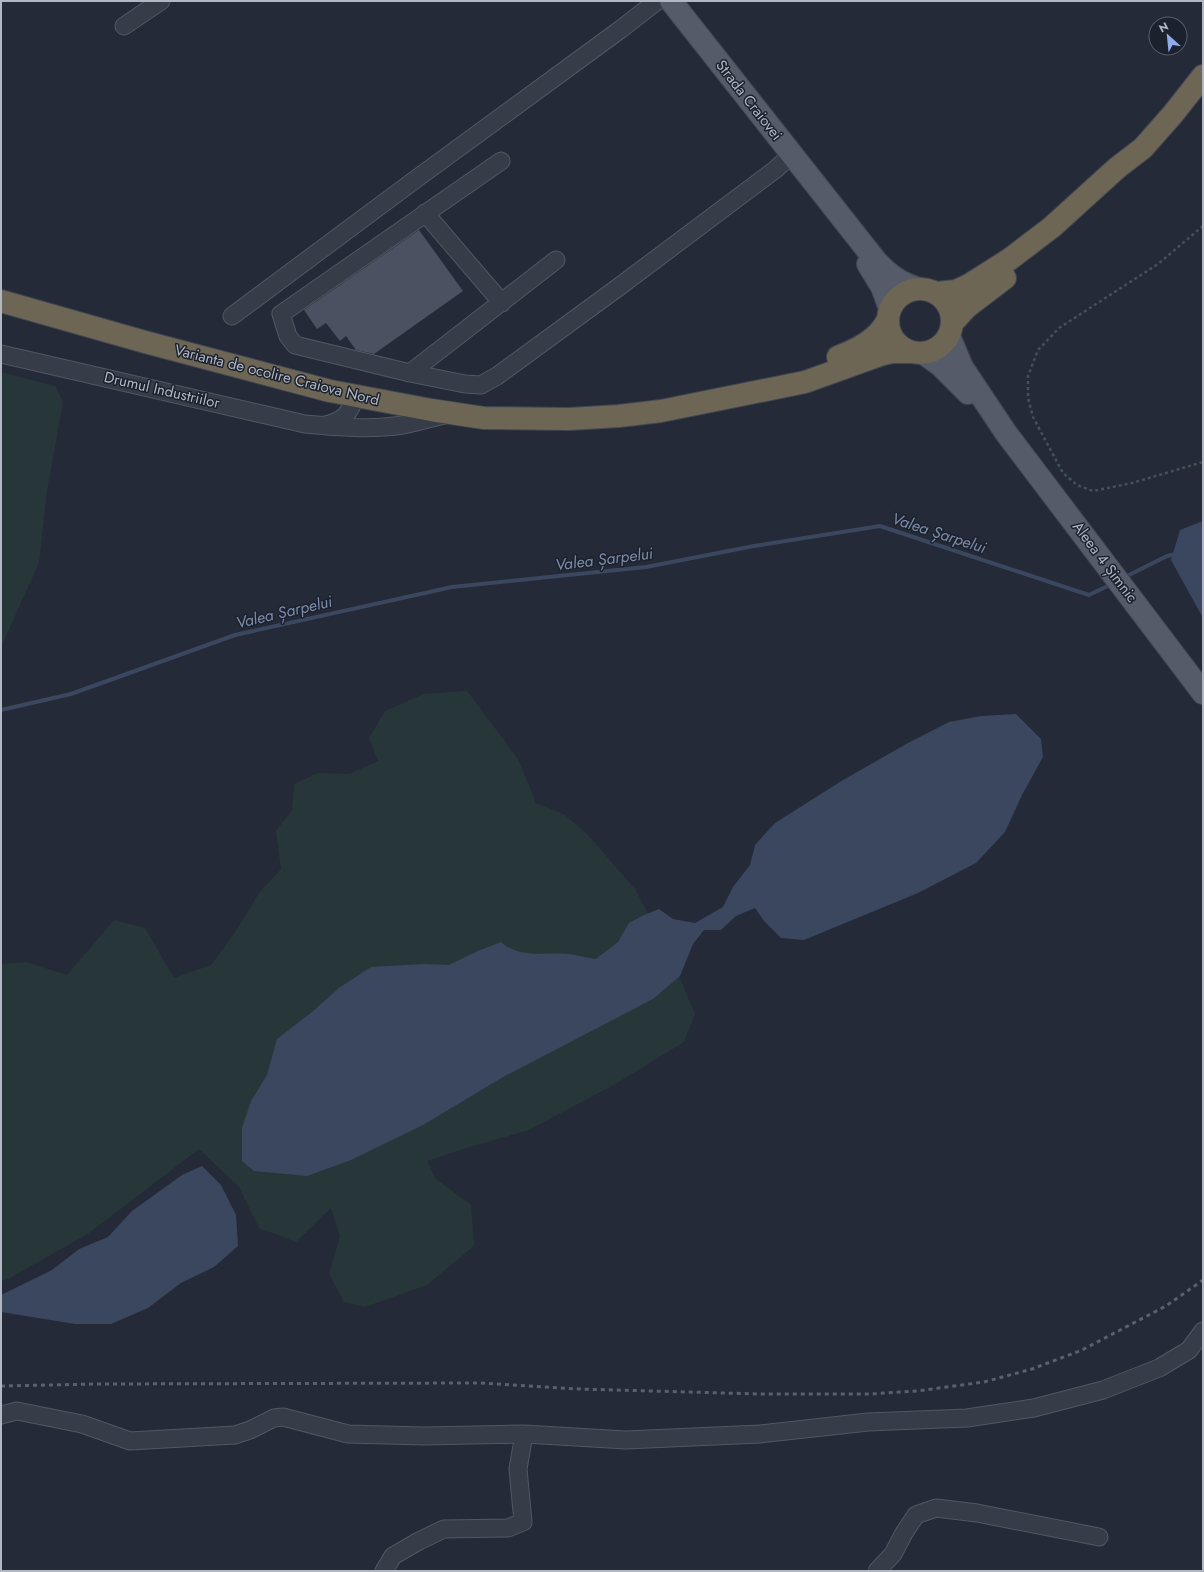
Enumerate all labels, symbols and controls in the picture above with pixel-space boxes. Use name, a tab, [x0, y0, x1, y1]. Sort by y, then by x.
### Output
north arrow	[1148, 16, 1188, 56]
text: N	[1156, 18, 1171, 36]
street label: Strada Craiovei	[710, 55, 788, 145]
street label: Varianta de ocolire Craiova Nord	[172, 339, 382, 411]
street label: Drumul Industriilor	[102, 366, 223, 414]
water label: Valea Șarpelui	[889, 507, 990, 559]
street label: Aleea 4 Șimnic	[1067, 517, 1143, 607]
water label: Valea Șarpelui	[554, 541, 655, 576]
water label: Valea Șarpelui	[234, 590, 335, 634]

